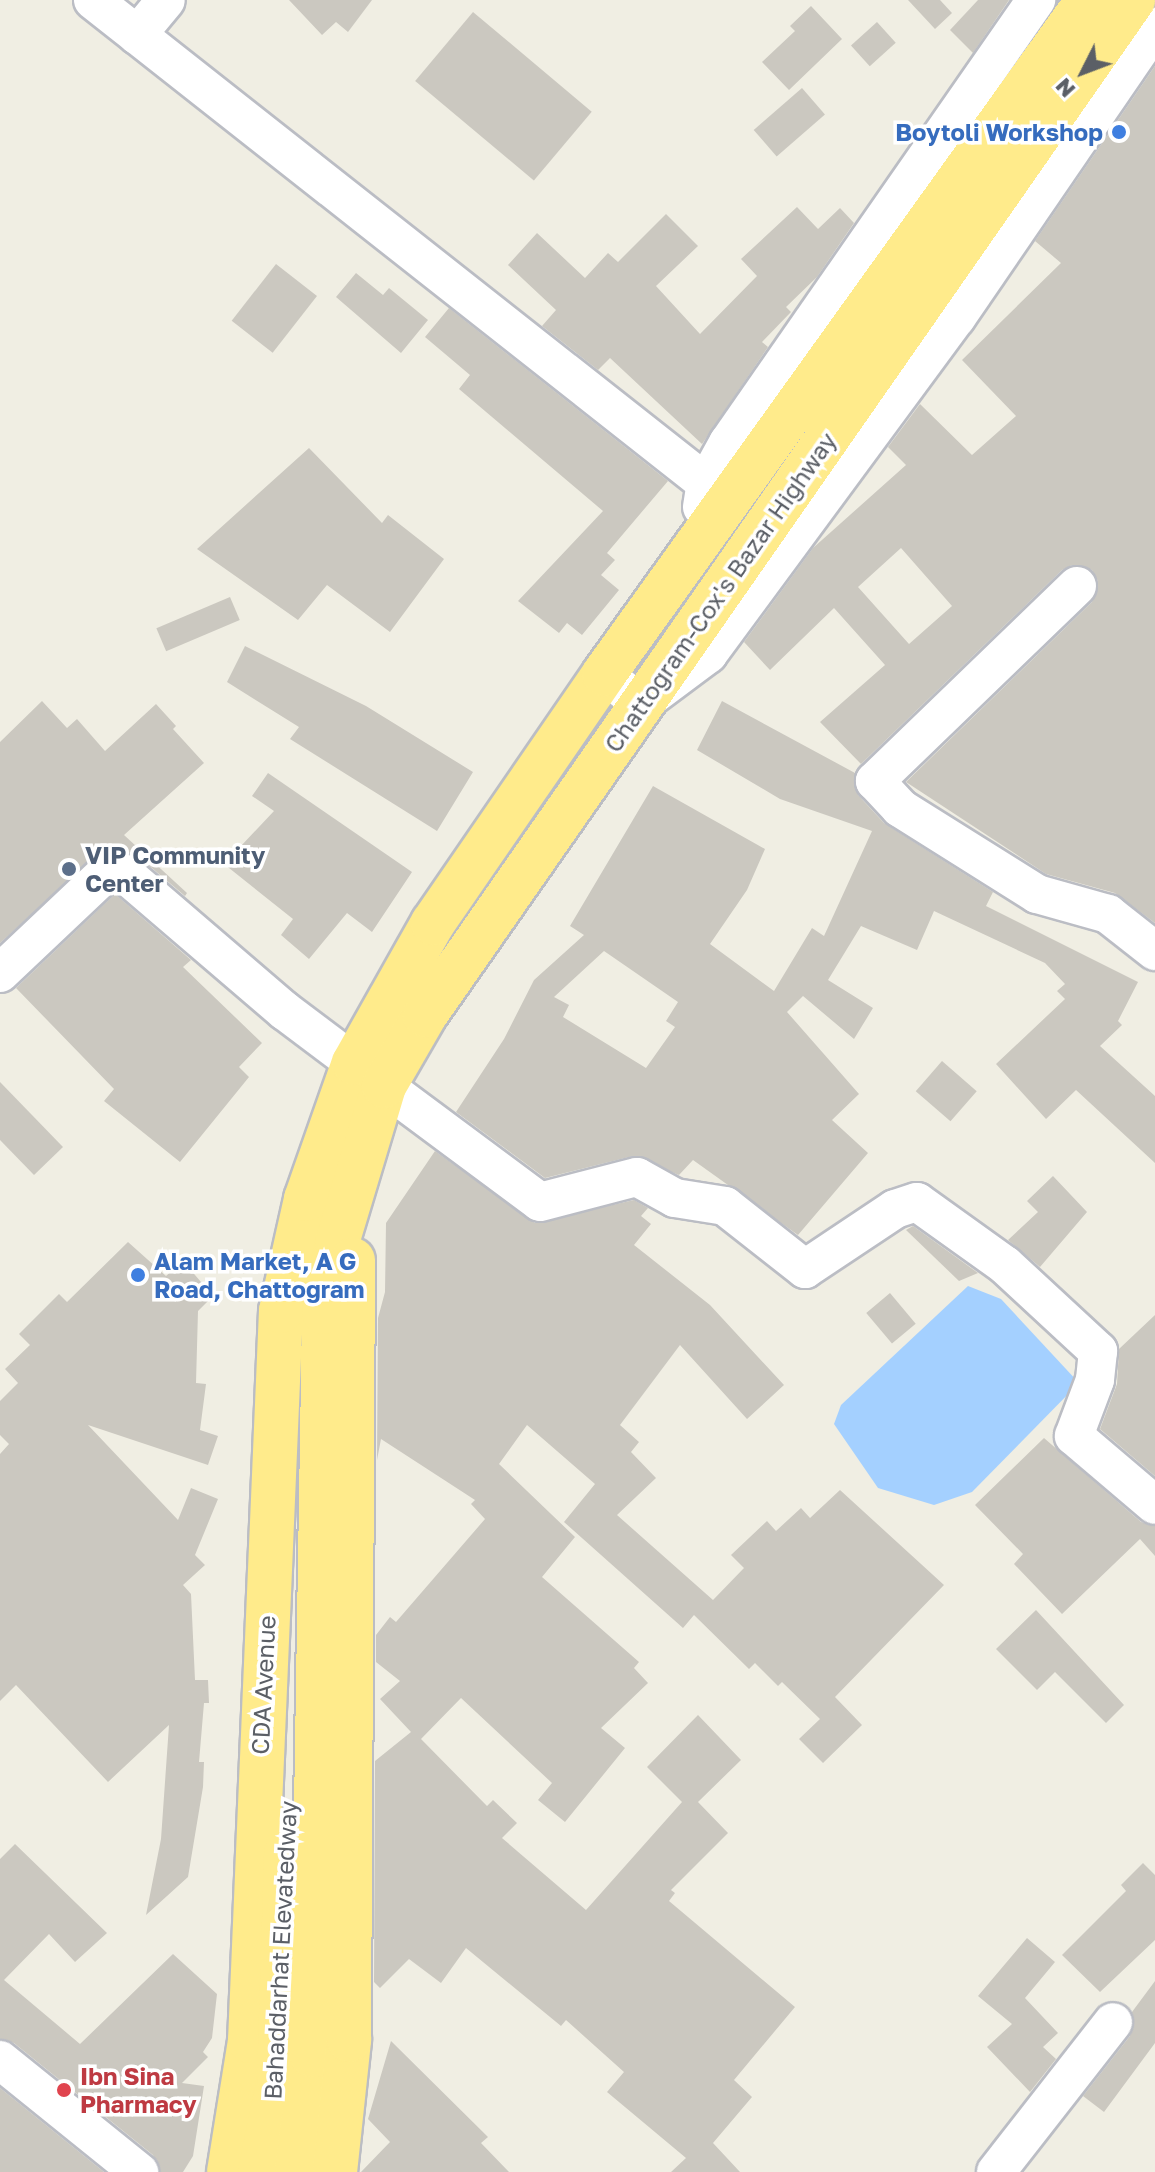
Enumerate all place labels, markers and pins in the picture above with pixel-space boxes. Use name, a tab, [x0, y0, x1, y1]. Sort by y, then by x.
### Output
place label: Boytoli Workshop	[895, 118, 1103, 146]
marker: Boytoli Workshop	[1110, 123, 1128, 141]
place label: VIP Community Center	[85, 841, 265, 897]
marker: VIP Community Center	[60, 860, 78, 878]
place label: Alam Market, A G Road, Chattogram	[154, 1247, 365, 1303]
marker: Alam Market, A G Road, Chattogram	[129, 1266, 147, 1284]
place label: Ibn Sina Pharmacy	[80, 2062, 197, 2118]
marker: Ibn Sina Pharmacy	[55, 2081, 73, 2099]

